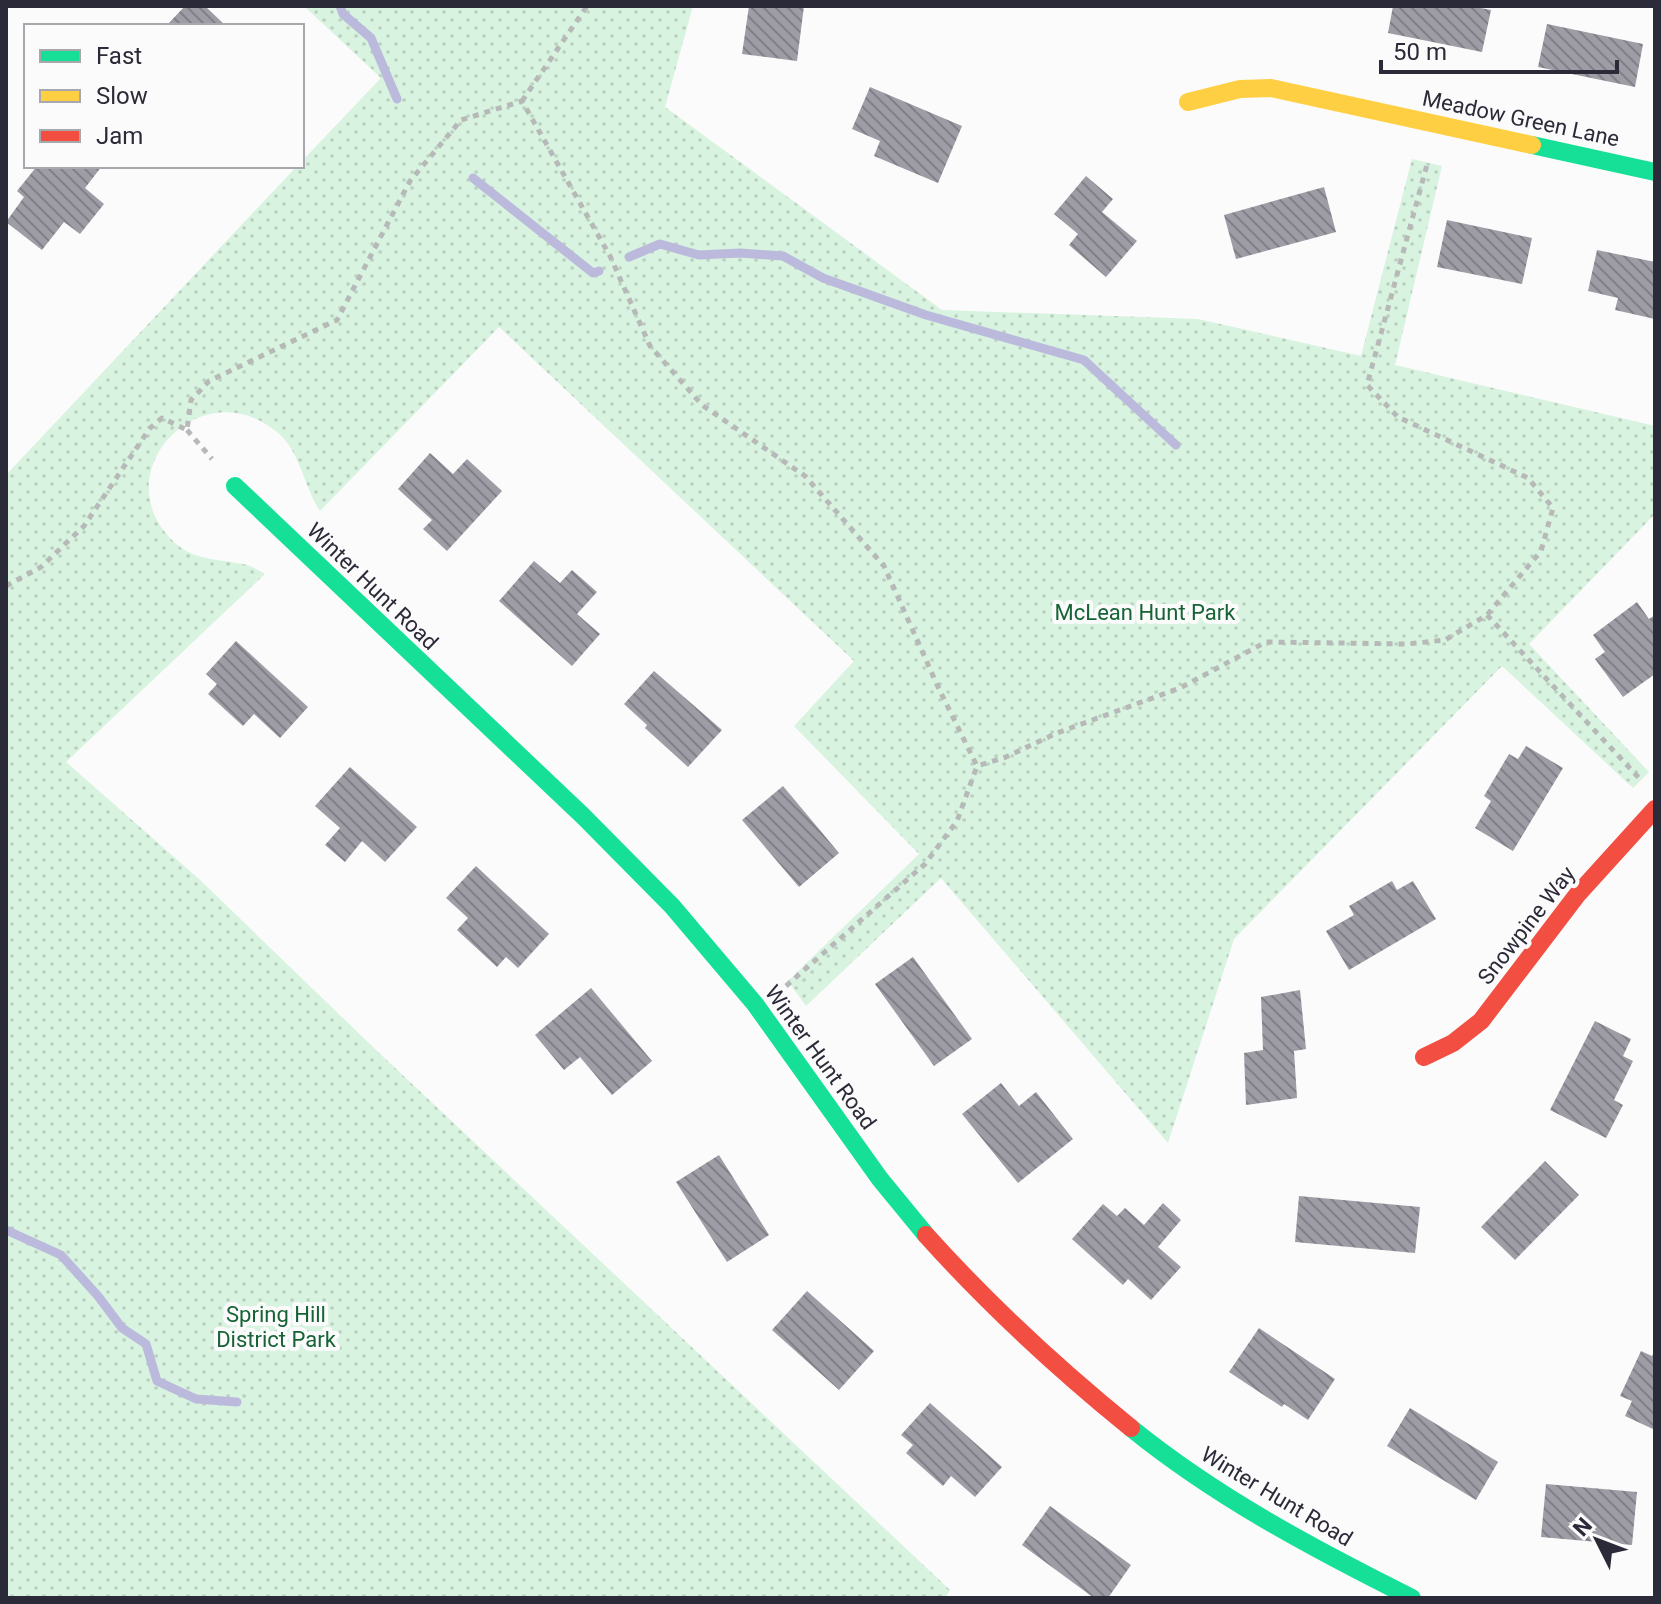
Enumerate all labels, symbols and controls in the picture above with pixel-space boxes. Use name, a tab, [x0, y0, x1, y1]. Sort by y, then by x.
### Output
legend	[24, 24, 304, 168]
scale bar	[1381, 24, 1617, 74]
text: 50 m	[1393, 38, 1447, 66]
text: Fast	[96, 42, 142, 70]
text: Slow	[96, 82, 148, 110]
street label: Meadow Green Lane	[1420, 85, 1622, 152]
text: Jam	[96, 122, 143, 150]
street label: Winter Hunt Road	[302, 518, 443, 655]
park label: McLean Hunt Park	[1055, 600, 1236, 625]
street label: Snowpine Way	[1473, 861, 1581, 989]
street label: Winter Hunt Road	[760, 980, 881, 1134]
park label: Spring Hill District Park	[216, 1302, 337, 1352]
street label: Winter Hunt Road	[1197, 1441, 1357, 1551]
north arrow	[1557, 1500, 1637, 1580]
text: N	[1568, 1513, 1597, 1541]

